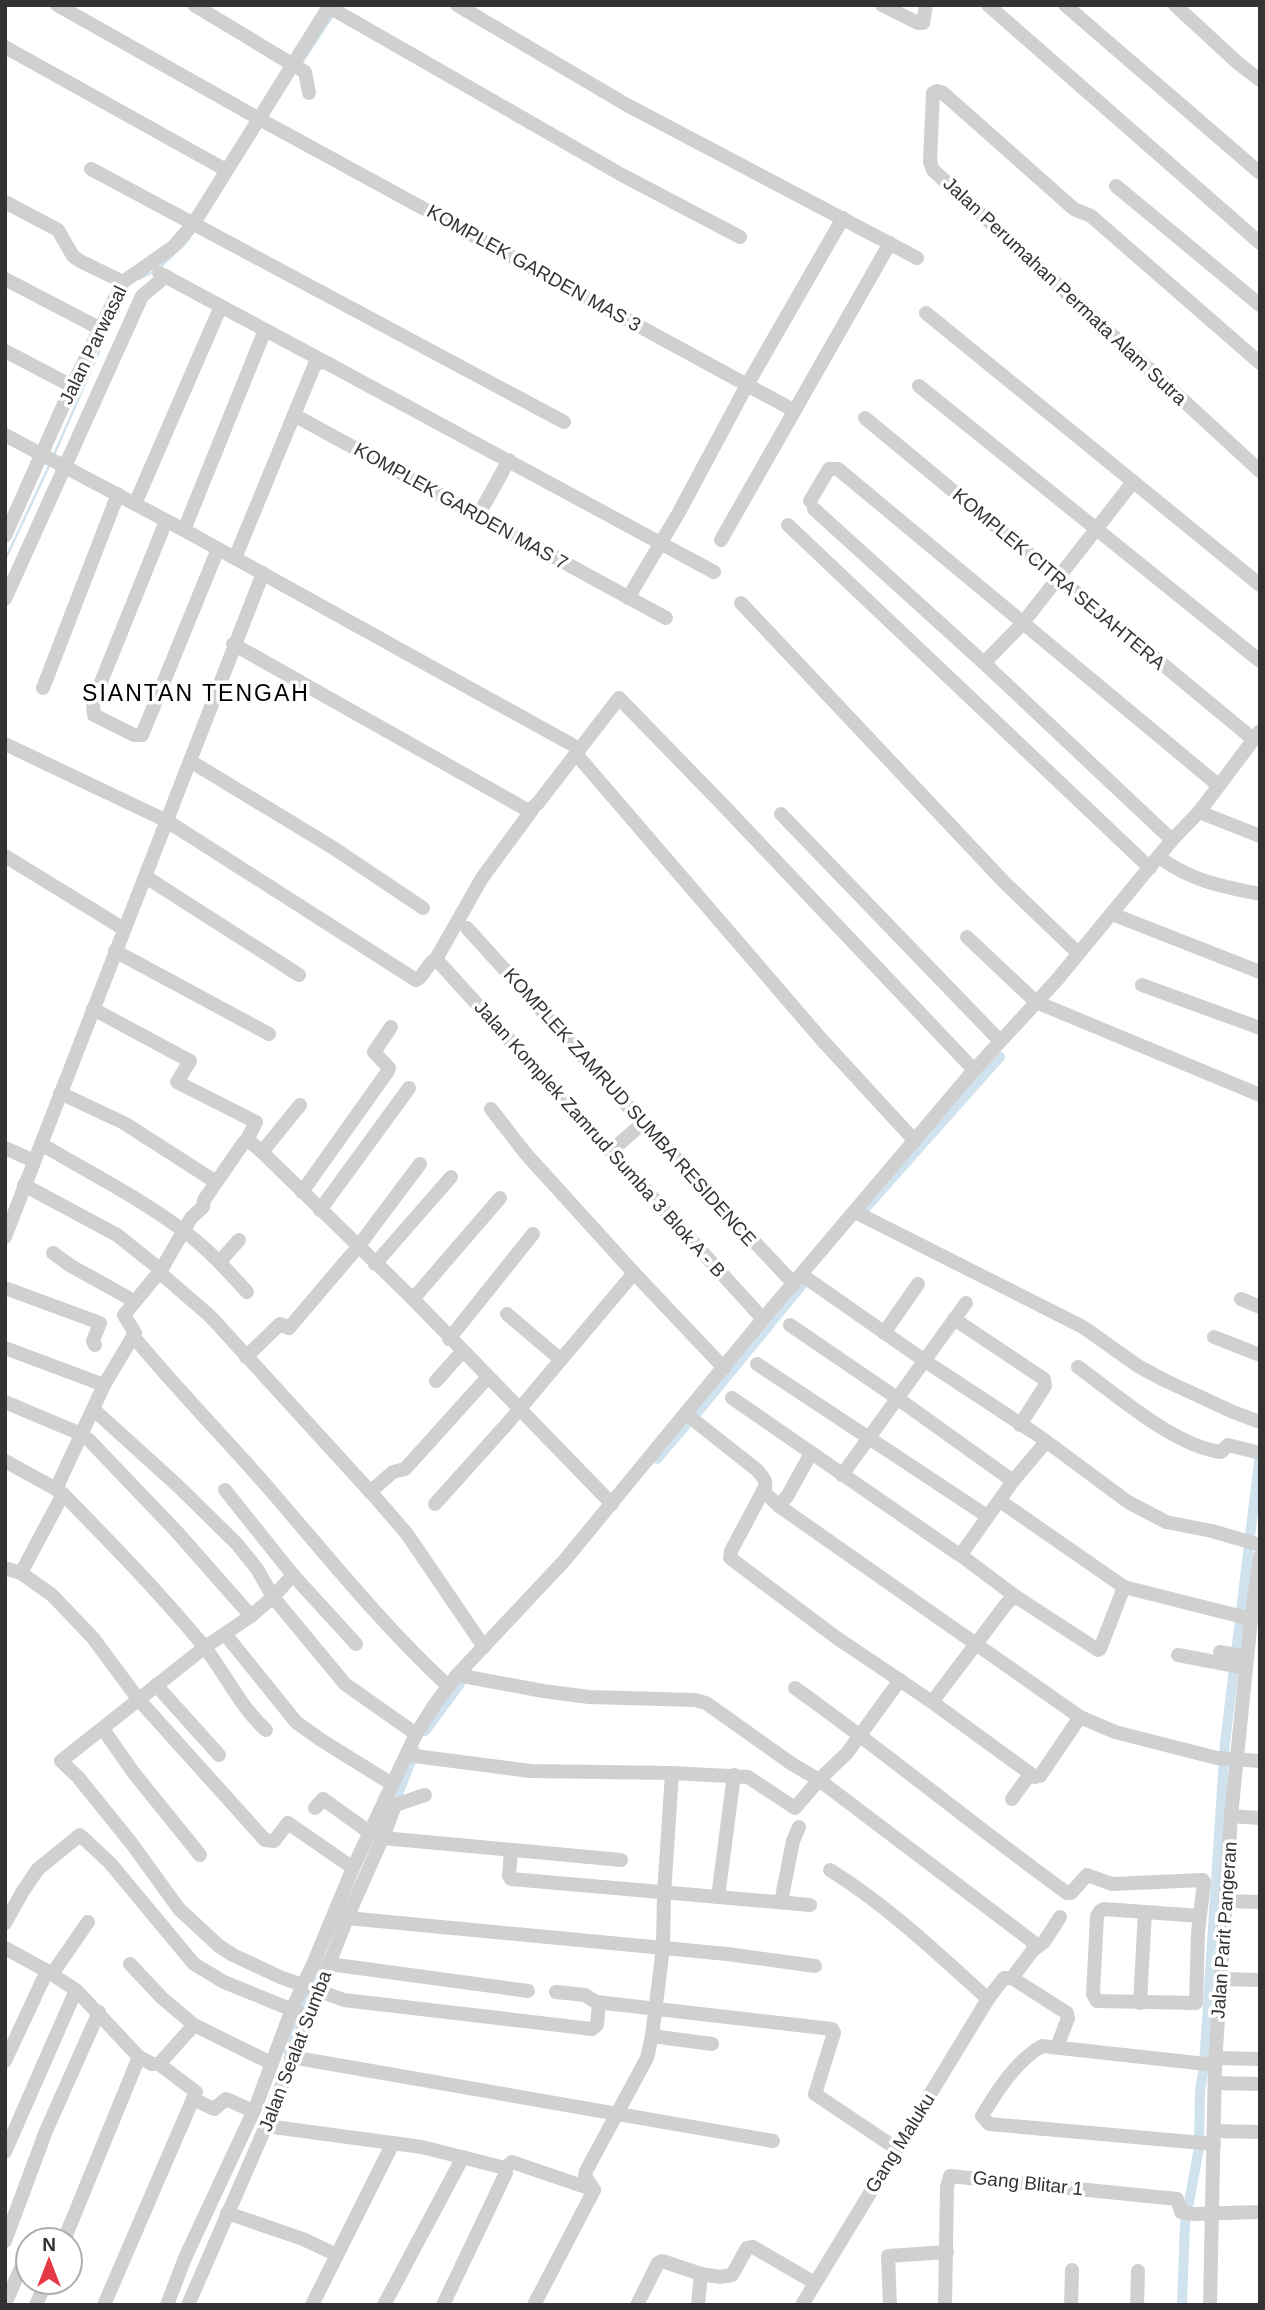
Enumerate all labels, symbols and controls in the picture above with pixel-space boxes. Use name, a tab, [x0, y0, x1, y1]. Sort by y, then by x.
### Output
street label: Jalan Perumahan Permata Alam Sutra	[939, 173, 1191, 410]
street label: KOMPLEK GARDEN MAS 3	[424, 200, 644, 336]
street label: Jalan Parwasal	[55, 282, 131, 408]
street label: KOMPLEK GARDEN MAS 7	[351, 438, 571, 574]
street label: KOMPLEK CITRA SEJAHTERA	[949, 484, 1170, 674]
district label: SIANTAN TENGAH	[82, 680, 310, 706]
street label: KOMPLEK ZAMRUD SUMBA RESIDENCE	[500, 964, 760, 1250]
street label: Jalan Komplek Zamrud Sumba 3 Blok A - B	[470, 997, 730, 1281]
street label: Jalan Parit Pangeran	[1207, 1841, 1241, 2019]
street label: Jalan Sealat Sumba	[255, 1967, 335, 2134]
street label: Gang Maluku	[861, 2090, 939, 2196]
street label: Gang Blitar 1	[972, 2167, 1084, 2199]
north arrow	[14, 2226, 84, 2296]
text: N	[42, 2234, 56, 2255]

